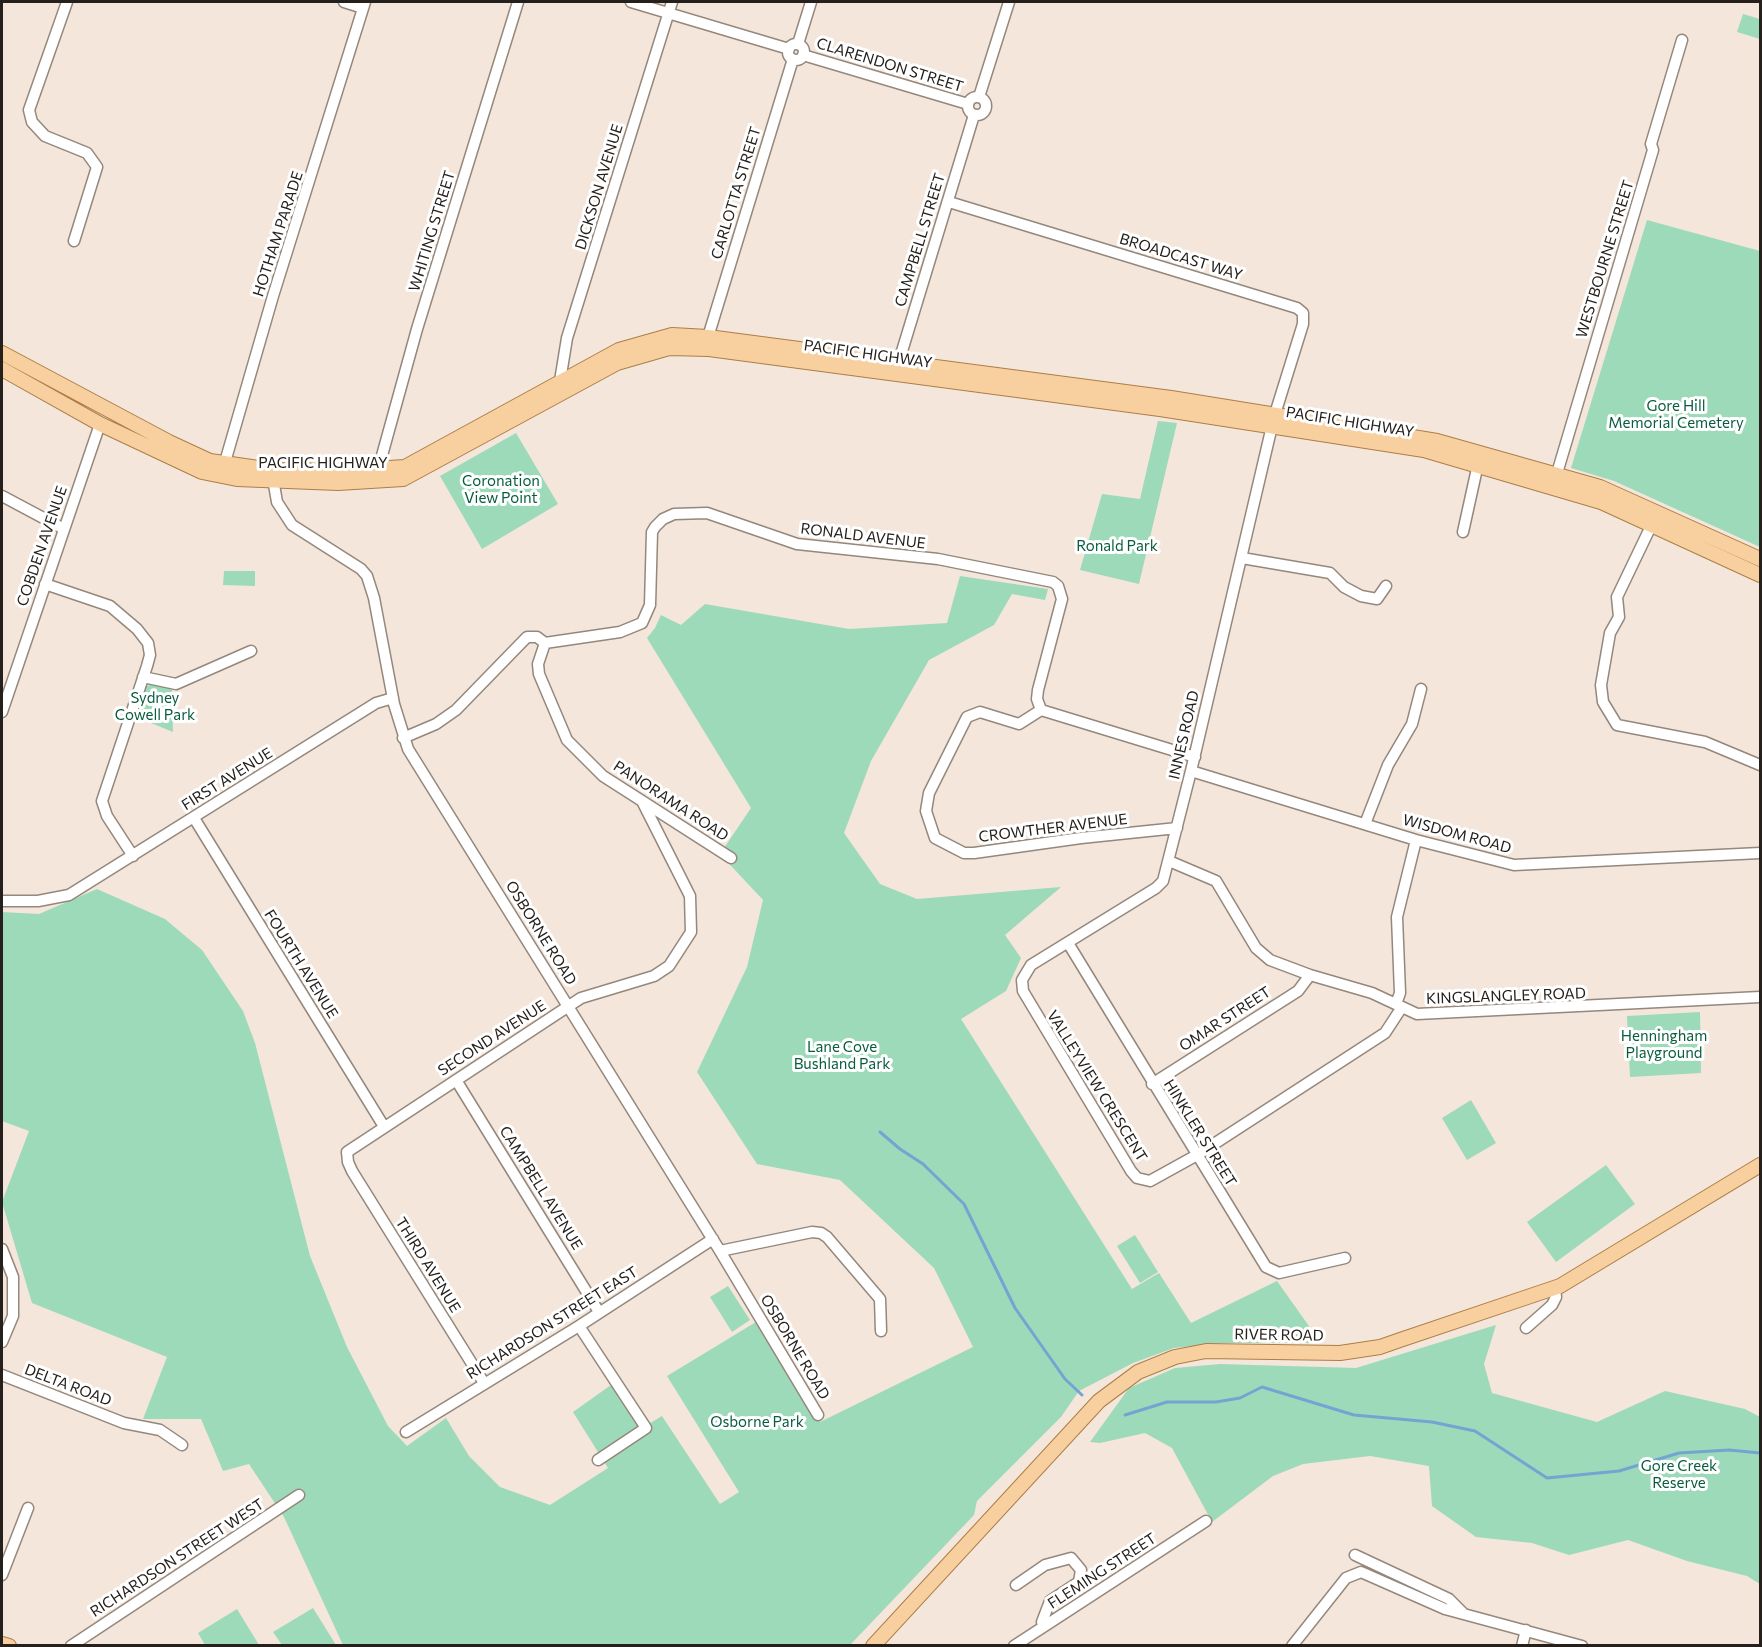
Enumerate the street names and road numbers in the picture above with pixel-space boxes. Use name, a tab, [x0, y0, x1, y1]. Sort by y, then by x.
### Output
street label: CLARENDON STREET	[814, 34, 966, 96]
street label: DICKSON AVENUE	[571, 122, 627, 252]
street label: CARLOTTA STREET	[707, 125, 765, 261]
street label: WHITING STREET	[405, 168, 459, 294]
street label: HOTHAM PARADE	[249, 169, 307, 299]
street label: CAMPBELL STREET	[891, 171, 949, 309]
street label: WESTBOURNE STREET	[1572, 178, 1638, 340]
street label: BROADCAST WAY	[1117, 230, 1245, 284]
street label: PACIFIC HIGHWAY	[803, 336, 933, 372]
street label: PACIFIC HIGHWAY	[1285, 403, 1415, 441]
street label: PACIFIC HIGHWAY	[258, 454, 388, 472]
street label: COBDEN AVENUE	[13, 484, 71, 608]
street label: RONALD AVENUE	[799, 519, 927, 553]
street label: INNES ROAD	[1165, 689, 1203, 781]
street label: FIRST AVENUE	[178, 744, 276, 814]
street label: PANORAMA ROAD	[610, 757, 732, 845]
street label: CROWTHER AVENUE	[978, 810, 1128, 846]
street label: WISDOM ROAD	[1401, 811, 1513, 857]
street label: OSBORNE ROAD	[502, 878, 580, 988]
street label: FOURTH AVENUE	[260, 906, 342, 1022]
street label: OMAR STREET	[1176, 983, 1274, 1055]
street label: KINGSLANGLEY ROAD	[1426, 984, 1586, 1008]
street label: SECOND AVENUE	[435, 996, 549, 1080]
street label: VALLEYVIEW CRESCENT	[1043, 1007, 1151, 1165]
street label: HINKLER STREET	[1160, 1076, 1240, 1190]
street label: CAMPBELL AVENUE	[496, 1123, 586, 1253]
street label: THIRD AVENUE	[392, 1214, 464, 1316]
street label: RICHARDSON STREET EAST	[463, 1263, 641, 1383]
street label: OSBORNE ROAD	[757, 1291, 833, 1403]
street label: RIVER ROAD	[1234, 1325, 1324, 1345]
street label: DELTA ROAD	[22, 1360, 114, 1410]
street label: RICHARDSON STREET WEST	[87, 1495, 267, 1621]
street label: FLEMING STREET	[1044, 1529, 1160, 1613]

